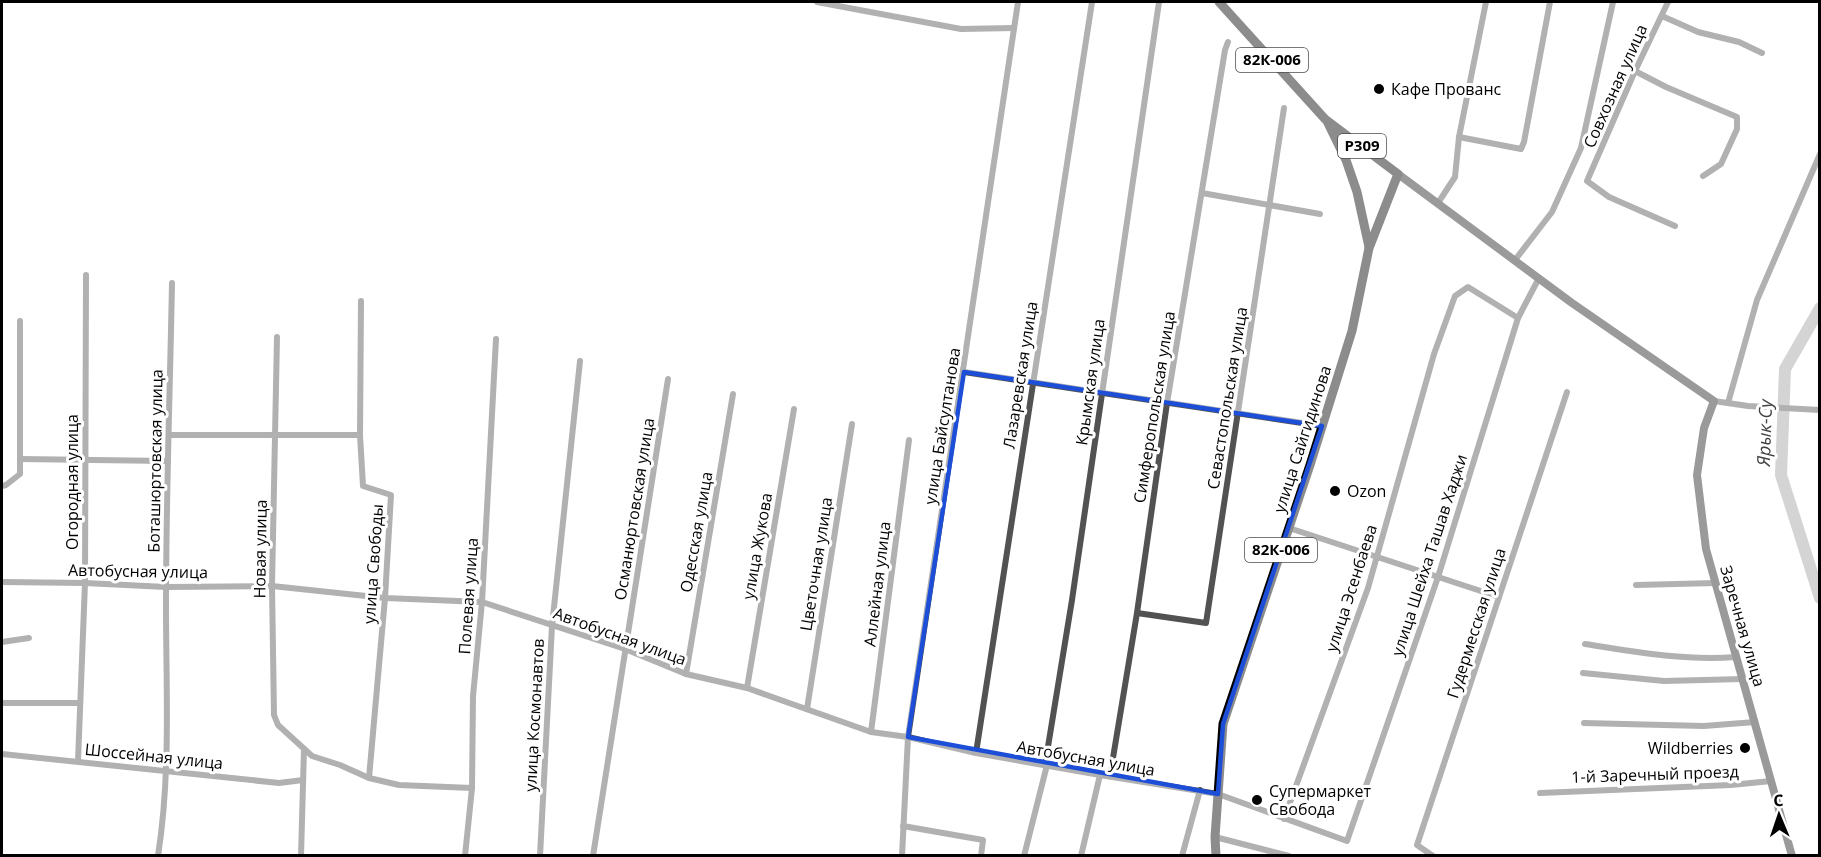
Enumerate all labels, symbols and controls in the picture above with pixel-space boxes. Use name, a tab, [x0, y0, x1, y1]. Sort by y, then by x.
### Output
street label: Совхозная улица	[1578, 21, 1652, 151]
road number: 82К-006	[1236, 48, 1308, 72]
place label: Кафе Прованс	[1391, 78, 1502, 100]
marker: Кафе Прованс	[1372, 82, 1386, 96]
road number: Р309	[1338, 134, 1386, 158]
street label: Лазаревская улица	[997, 300, 1043, 450]
street label: Севастопольская улица	[1202, 305, 1252, 491]
street label: Симферопольская улица	[1128, 309, 1180, 505]
street label: Крымская улица	[1070, 317, 1110, 447]
street label: улица Байсултанова	[919, 346, 965, 506]
street label: улица Сайгидинова	[1268, 362, 1336, 516]
street label: Боташюртовская улица	[142, 369, 168, 553]
water label: Ярык-Су	[1751, 397, 1777, 468]
street label: Огородная улица	[61, 414, 83, 550]
street label: Османюртовская улица	[609, 416, 659, 602]
street label: улица Шейха Ташав Хаджи	[1386, 451, 1472, 659]
street label: Одесская улица	[675, 470, 717, 594]
place label: Ozon	[1347, 480, 1386, 502]
marker: Ozon	[1328, 484, 1342, 498]
street label: улица Жукова	[737, 491, 777, 601]
street label: Цветочная улица	[795, 496, 837, 632]
street label: Новая улица	[248, 499, 272, 599]
street label: улица Свободы	[358, 503, 388, 625]
street label: Аллейная улица	[858, 520, 896, 648]
street label: улица Эсенбаева	[1320, 521, 1382, 655]
street label: Полевая улица	[453, 537, 483, 655]
road number: 82К-006	[1245, 538, 1317, 562]
street label: Гудермесская улица	[1441, 545, 1511, 701]
street label: Автобусная улица	[68, 559, 208, 583]
street label: Заречная улица	[1715, 563, 1771, 689]
street label: Автобусная улица	[550, 602, 690, 670]
street label: улица Космонавтов	[519, 638, 549, 792]
street label: Автобусная улица	[1015, 735, 1157, 781]
place label: Wildberries	[1648, 737, 1733, 759]
street label: Шоссейная улица	[84, 738, 224, 774]
marker: Wildberries	[1738, 741, 1752, 755]
street label: 1-й Заречный проезд	[1571, 760, 1739, 788]
place label: Супермаркет Свобода	[1269, 780, 1371, 820]
north arrow	[1749, 785, 1809, 845]
text: С	[1773, 789, 1784, 811]
marker: Супермаркет Свобода	[1250, 793, 1264, 807]

